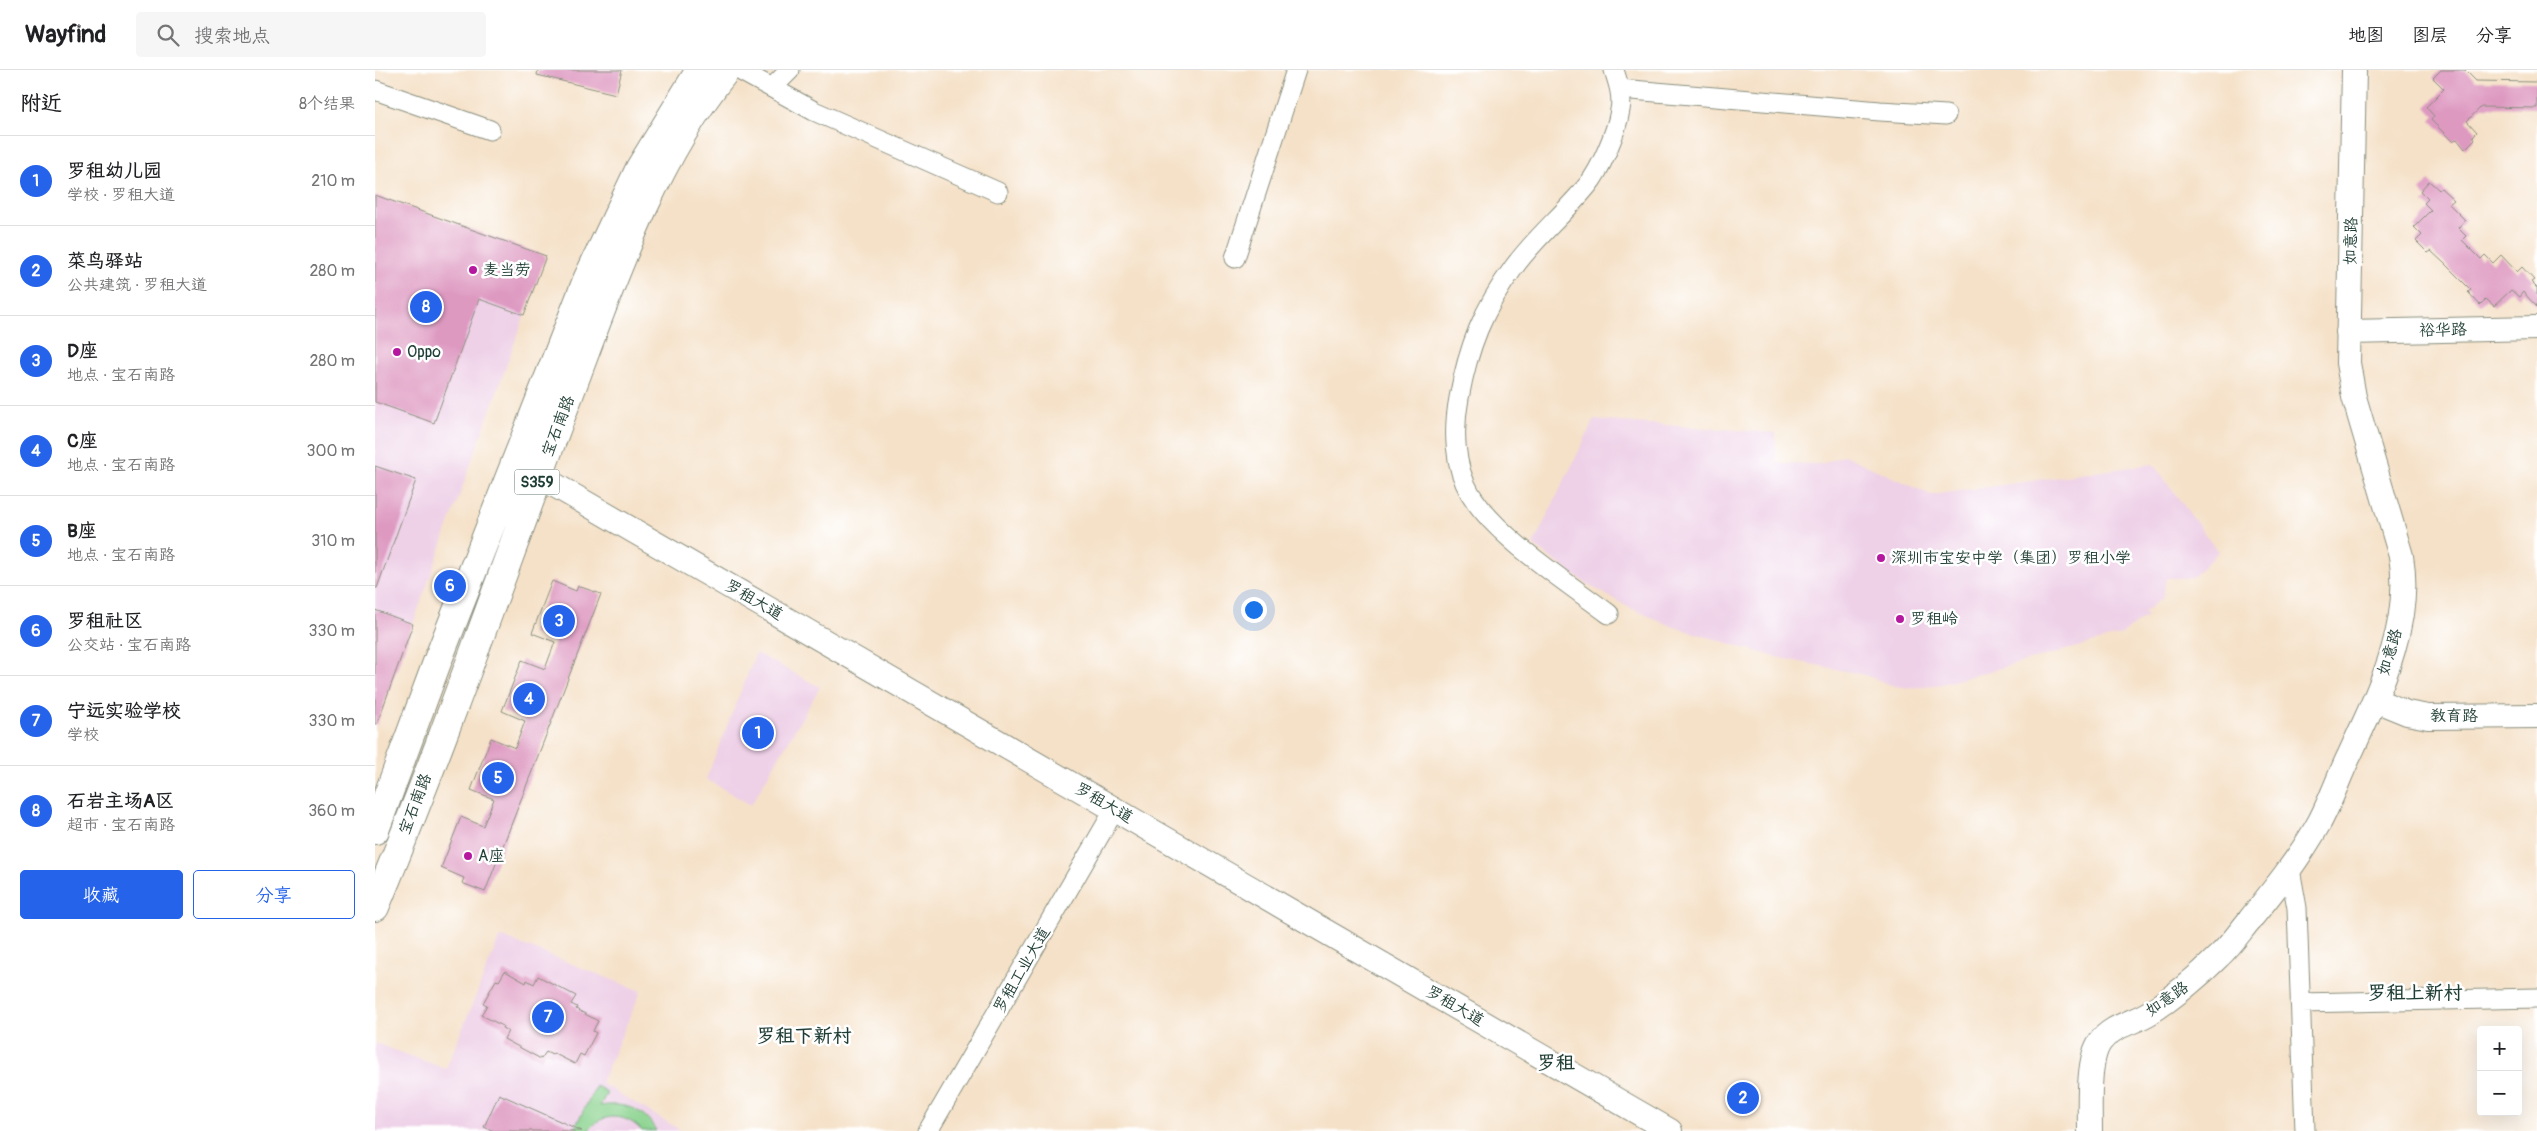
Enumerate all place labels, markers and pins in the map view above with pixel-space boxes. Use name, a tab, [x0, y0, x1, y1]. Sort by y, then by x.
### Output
place label: 麦当劳	[483, 260, 531, 280]
marker: 麦当劳	[467, 264, 479, 276]
pin: 8	[410, 288, 442, 326]
place label: Oppo	[407, 342, 441, 362]
marker: Oppo	[391, 346, 403, 358]
place label: 深圳市宝安中学（集团）罗租小学	[1891, 548, 2131, 568]
marker: 深圳市宝安中学（集团）罗租小学	[1875, 552, 1887, 564]
pin: 6	[434, 567, 466, 605]
pin: 3	[543, 602, 575, 640]
place label: 罗租岭	[1910, 609, 1958, 629]
marker: 罗租岭	[1894, 613, 1906, 625]
pin: 4	[513, 680, 545, 718]
pin: 1	[742, 714, 774, 752]
pin: 5	[482, 759, 514, 797]
place label: A座	[478, 846, 504, 866]
marker: A座	[462, 850, 474, 862]
pin: 7	[532, 998, 564, 1036]
pin: 2	[1727, 1079, 1759, 1117]

